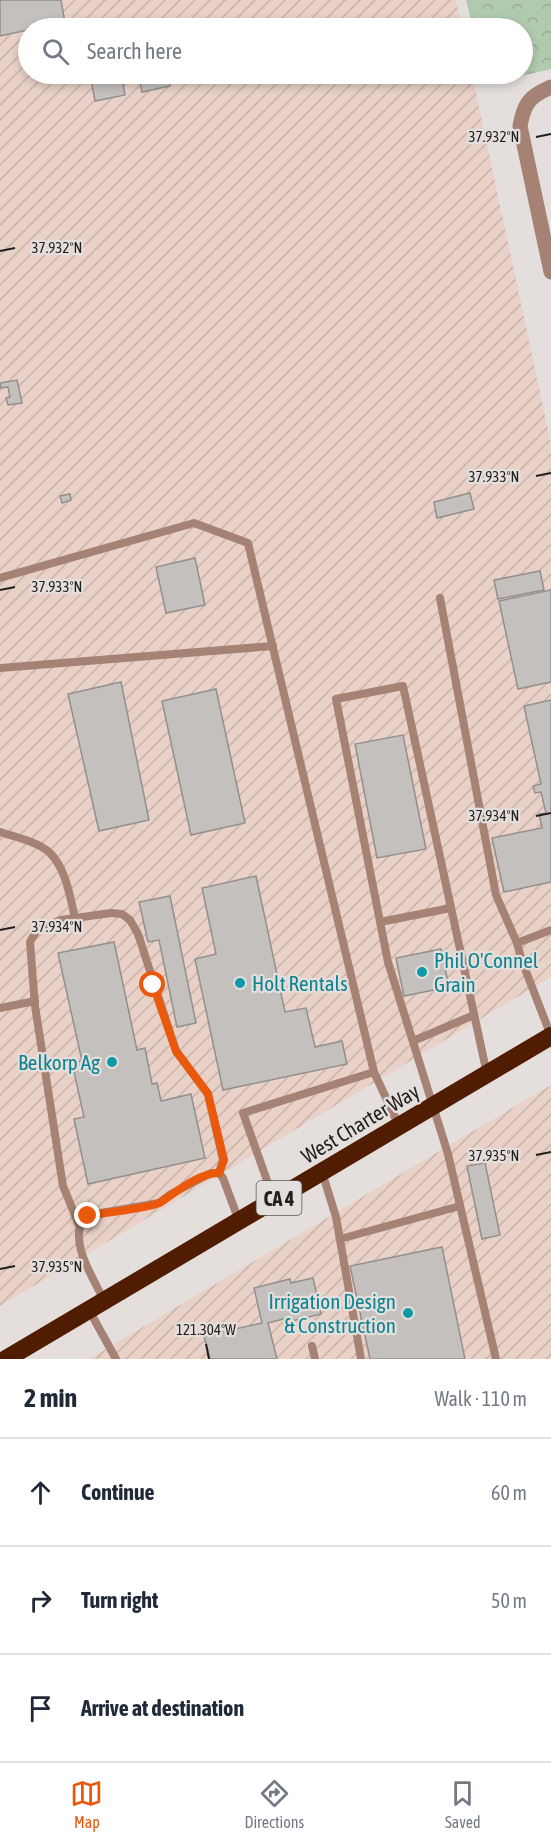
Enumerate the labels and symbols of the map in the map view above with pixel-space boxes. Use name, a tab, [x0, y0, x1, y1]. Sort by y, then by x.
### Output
text: 37.932°N	[469, 128, 519, 145]
text: 37.932°N	[32, 239, 82, 256]
text: 37.933°N	[469, 468, 519, 485]
text: 37.933°N	[32, 578, 82, 595]
text: 37.934°N	[469, 807, 519, 824]
text: 37.934°N	[32, 918, 82, 935]
place label: Phil O'Connel Grain	[434, 948, 539, 996]
marker: Phil O'Connel Grain	[415, 965, 429, 979]
route start	[139, 971, 165, 997]
place label: Holt Rentals	[252, 971, 348, 995]
marker: Holt Rentals	[233, 976, 247, 990]
place label: Belkorp Ag	[18, 1050, 100, 1074]
marker: Belkorp Ag	[105, 1055, 119, 1069]
street label: West Charter Way	[297, 1078, 424, 1168]
text: 37.935°N	[469, 1147, 519, 1164]
road number: CA 4	[256, 1181, 302, 1215]
route end	[74, 1202, 100, 1228]
text: 37.935°N	[32, 1258, 82, 1275]
place label: Irrigation Design & Construction	[268, 1289, 396, 1337]
marker: Irrigation Design & Construction	[401, 1306, 415, 1320]
text: 121.304°W	[176, 1321, 236, 1338]

